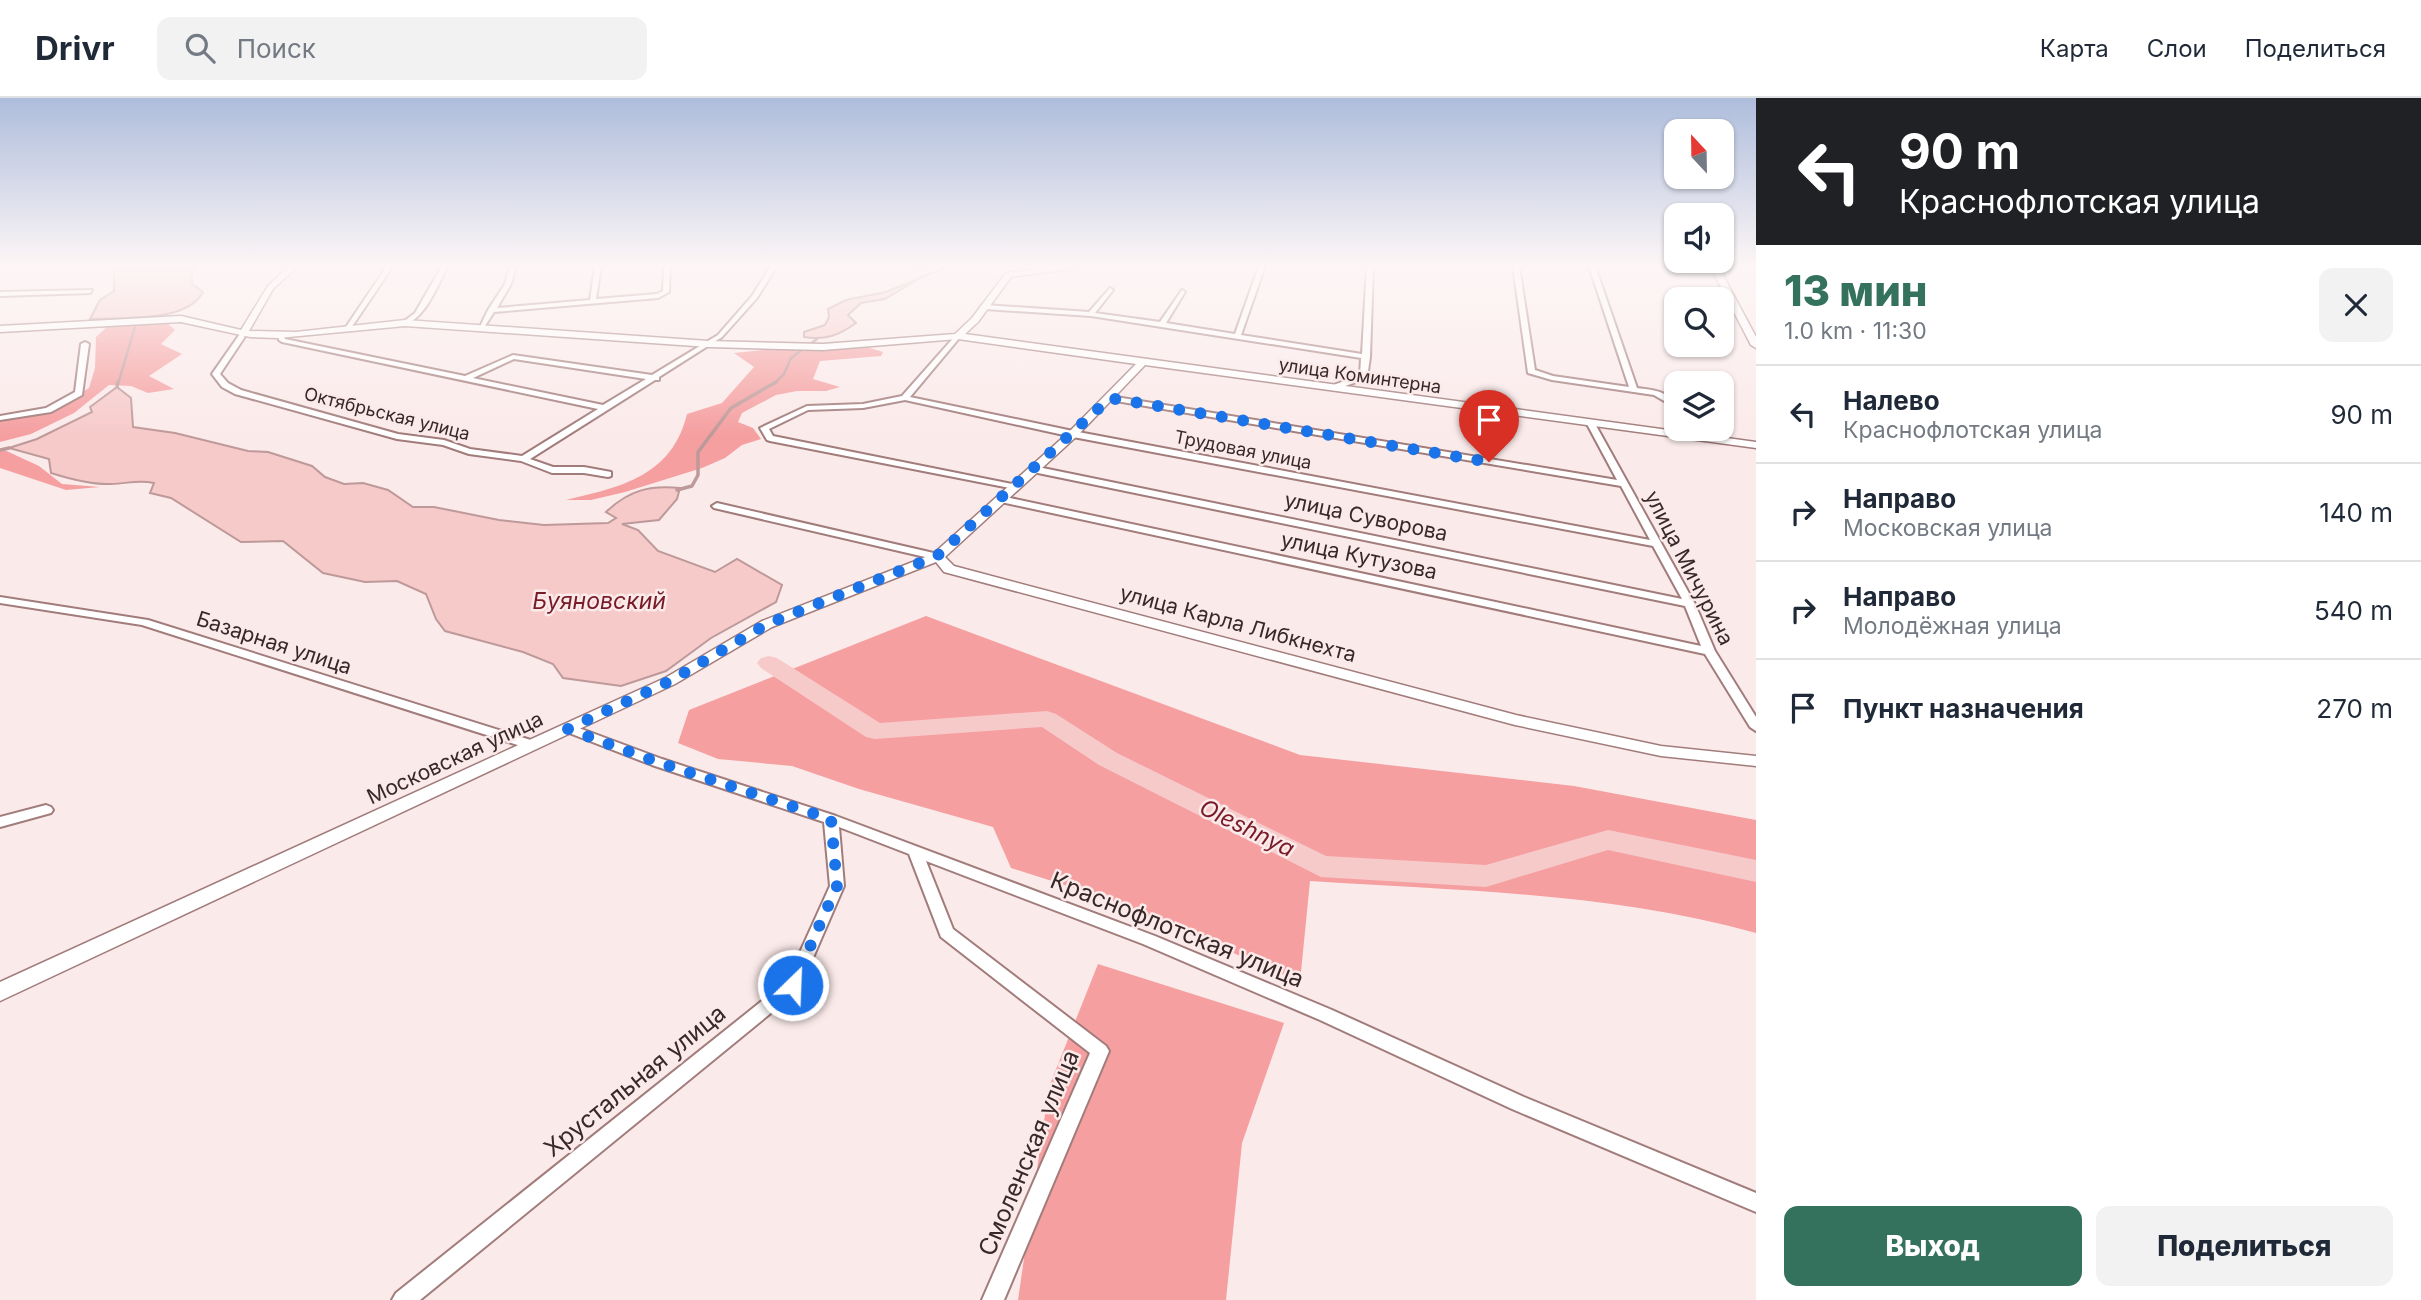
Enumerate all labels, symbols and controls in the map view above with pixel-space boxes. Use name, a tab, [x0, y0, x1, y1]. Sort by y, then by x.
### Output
search box	[157, 17, 647, 80]
text: Drivr	[35, 28, 115, 68]
icon: search	[181, 29, 219, 67]
text: Поиск	[237, 33, 316, 64]
text: Карта	[2040, 34, 2109, 63]
text: Слои	[2147, 34, 2207, 63]
text: Поделиться	[2245, 34, 2386, 63]
north arrow	[1664, 119, 1734, 189]
map controls	[1664, 119, 1734, 441]
text: 90 m	[1899, 122, 2020, 181]
icon: left	[1784, 126, 1875, 217]
text: Краснофлотская улица	[1899, 182, 2260, 221]
button: sound	[1664, 203, 1734, 273]
text: 13 мин	[1784, 265, 1928, 316]
button: close	[2319, 268, 2393, 342]
button: search	[1664, 287, 1734, 357]
text: 1.0 km · 11:30	[1784, 317, 1927, 345]
street label: улица Коминтерна	[1277, 354, 1443, 397]
button: layers	[1664, 371, 1734, 441]
street label: Октябрьская улица	[302, 383, 472, 444]
text: Налево	[1843, 385, 1940, 416]
pin	[1459, 390, 1519, 462]
icon: left	[1784, 395, 1822, 433]
text: 90 m	[2330, 399, 2393, 430]
icon: arrive	[1470, 401, 1508, 439]
text: Краснофлотская улица	[1843, 416, 2103, 444]
street label: Трудовая улица	[1173, 426, 1313, 473]
text: Направо	[1843, 483, 1956, 514]
street label: улица Мичурина	[1640, 486, 1739, 649]
street label: улица Суворова	[1282, 487, 1450, 546]
icon: right	[1784, 493, 1822, 531]
text: 140 m	[2319, 497, 2393, 528]
text: Московская улица	[1843, 514, 2053, 542]
street label: улица Кутузова	[1279, 527, 1440, 584]
street label: улица Карла Либкнехта	[1117, 580, 1359, 667]
text: Направо	[1843, 581, 1956, 612]
water label: Буяновский	[532, 587, 666, 615]
icon: right	[1784, 591, 1822, 629]
text: 540 m	[2314, 595, 2393, 626]
street label: Базарная улица	[193, 606, 355, 679]
text: Молодёжная улица	[1843, 612, 2062, 640]
icon: arrive	[1784, 689, 1822, 727]
text: Пункт назначения	[1843, 693, 2084, 724]
text: 270 m	[2316, 693, 2393, 724]
street label: Московская улица	[363, 706, 547, 809]
water label: Oleshnya	[1195, 793, 1299, 863]
street label: Краснофлотская улица	[1046, 865, 1308, 994]
position arrow	[756, 948, 830, 1022]
street label: Хрустальная улица	[538, 999, 731, 1163]
street label: Смоленская улица	[972, 1045, 1085, 1260]
button: Выход	[1784, 1206, 2082, 1286]
button: Поделиться	[2096, 1206, 2393, 1286]

